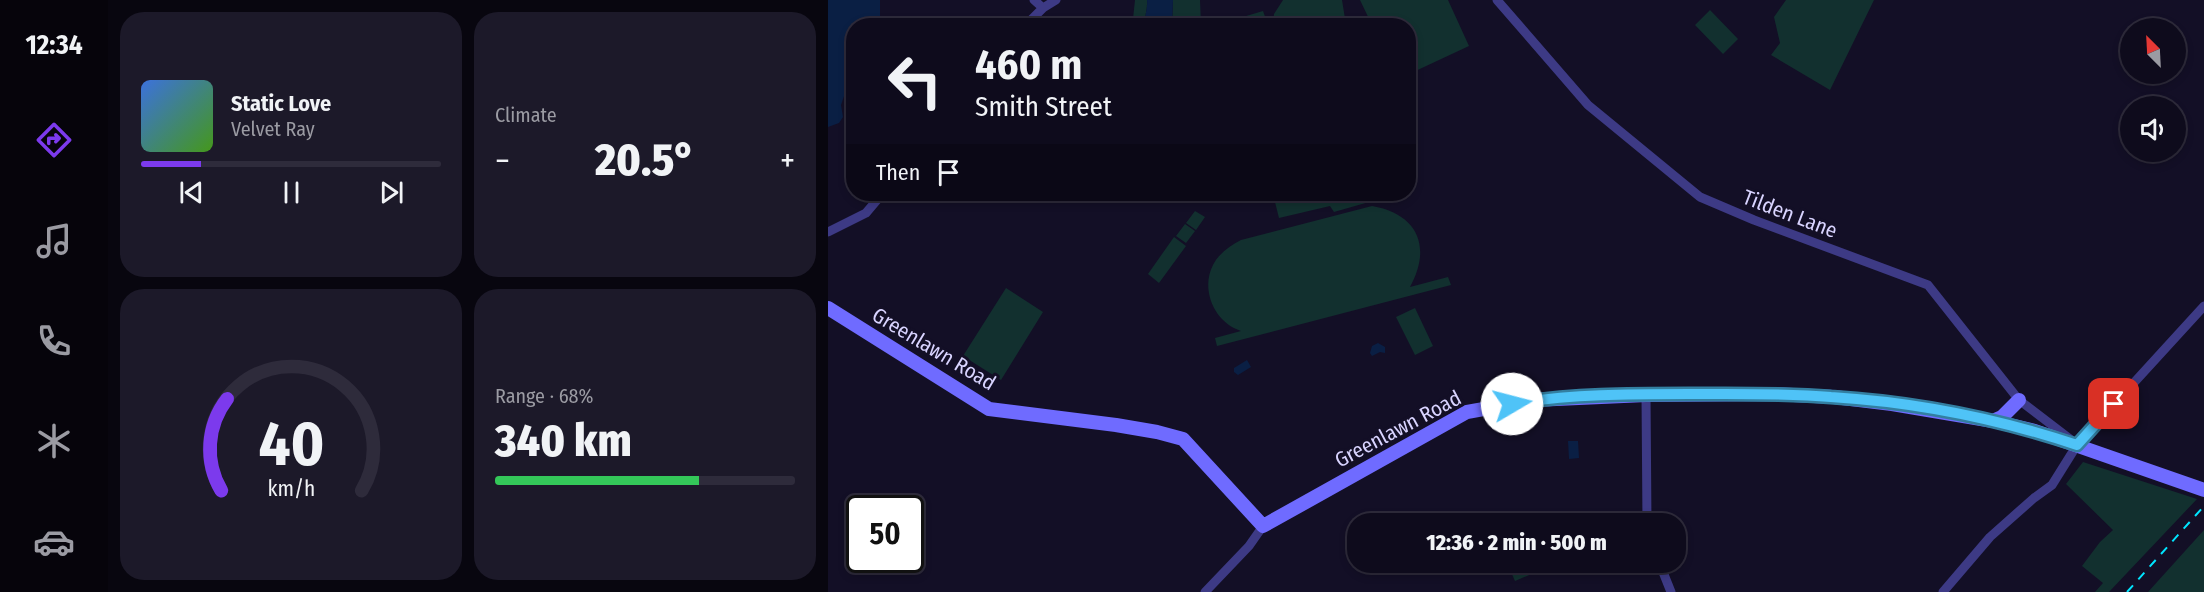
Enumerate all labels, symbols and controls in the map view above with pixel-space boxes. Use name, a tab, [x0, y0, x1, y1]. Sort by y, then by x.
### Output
north arrow	[2120, 18, 2186, 84]
map controls	[2120, 18, 2186, 162]
text: 12:34	[25, 29, 83, 61]
text: 460 m	[975, 40, 1082, 90]
icon: left	[876, 42, 954, 120]
text: Static Love	[231, 90, 331, 117]
text: Smith Street	[975, 91, 1112, 123]
button: sound	[2120, 96, 2186, 162]
text: Climate	[495, 103, 557, 127]
text: Velvet Ray	[231, 117, 315, 141]
icon: directions	[33, 119, 75, 161]
text: 20.5°	[595, 133, 695, 187]
text: −	[495, 141, 510, 181]
text: +	[780, 141, 795, 181]
icon: arrive	[932, 156, 965, 189]
text: Then	[876, 159, 920, 186]
icon: previous	[175, 176, 208, 209]
icon: pause	[275, 176, 308, 209]
icon: next	[375, 176, 408, 209]
street label: Tilden Lane	[1739, 184, 1841, 244]
icon: music	[33, 220, 75, 262]
street label: Greenlawn Road	[868, 302, 1000, 396]
icon: phone	[33, 320, 75, 362]
position arrow	[1480, 372, 1544, 436]
pin	[2088, 378, 2139, 429]
text: Range · 68%	[495, 384, 594, 408]
street label: Greenlawn Road	[1330, 385, 1466, 473]
icon: arrive	[2097, 387, 2130, 420]
text: 40	[258, 407, 324, 482]
text: 340 km	[495, 414, 632, 468]
icon: climate	[33, 420, 75, 462]
text: km/h	[267, 477, 315, 503]
speed limit sign: 50	[846, 495, 924, 573]
icon: car	[33, 521, 75, 563]
text: 12:36 · 2 min · 500 m	[1426, 529, 1607, 556]

